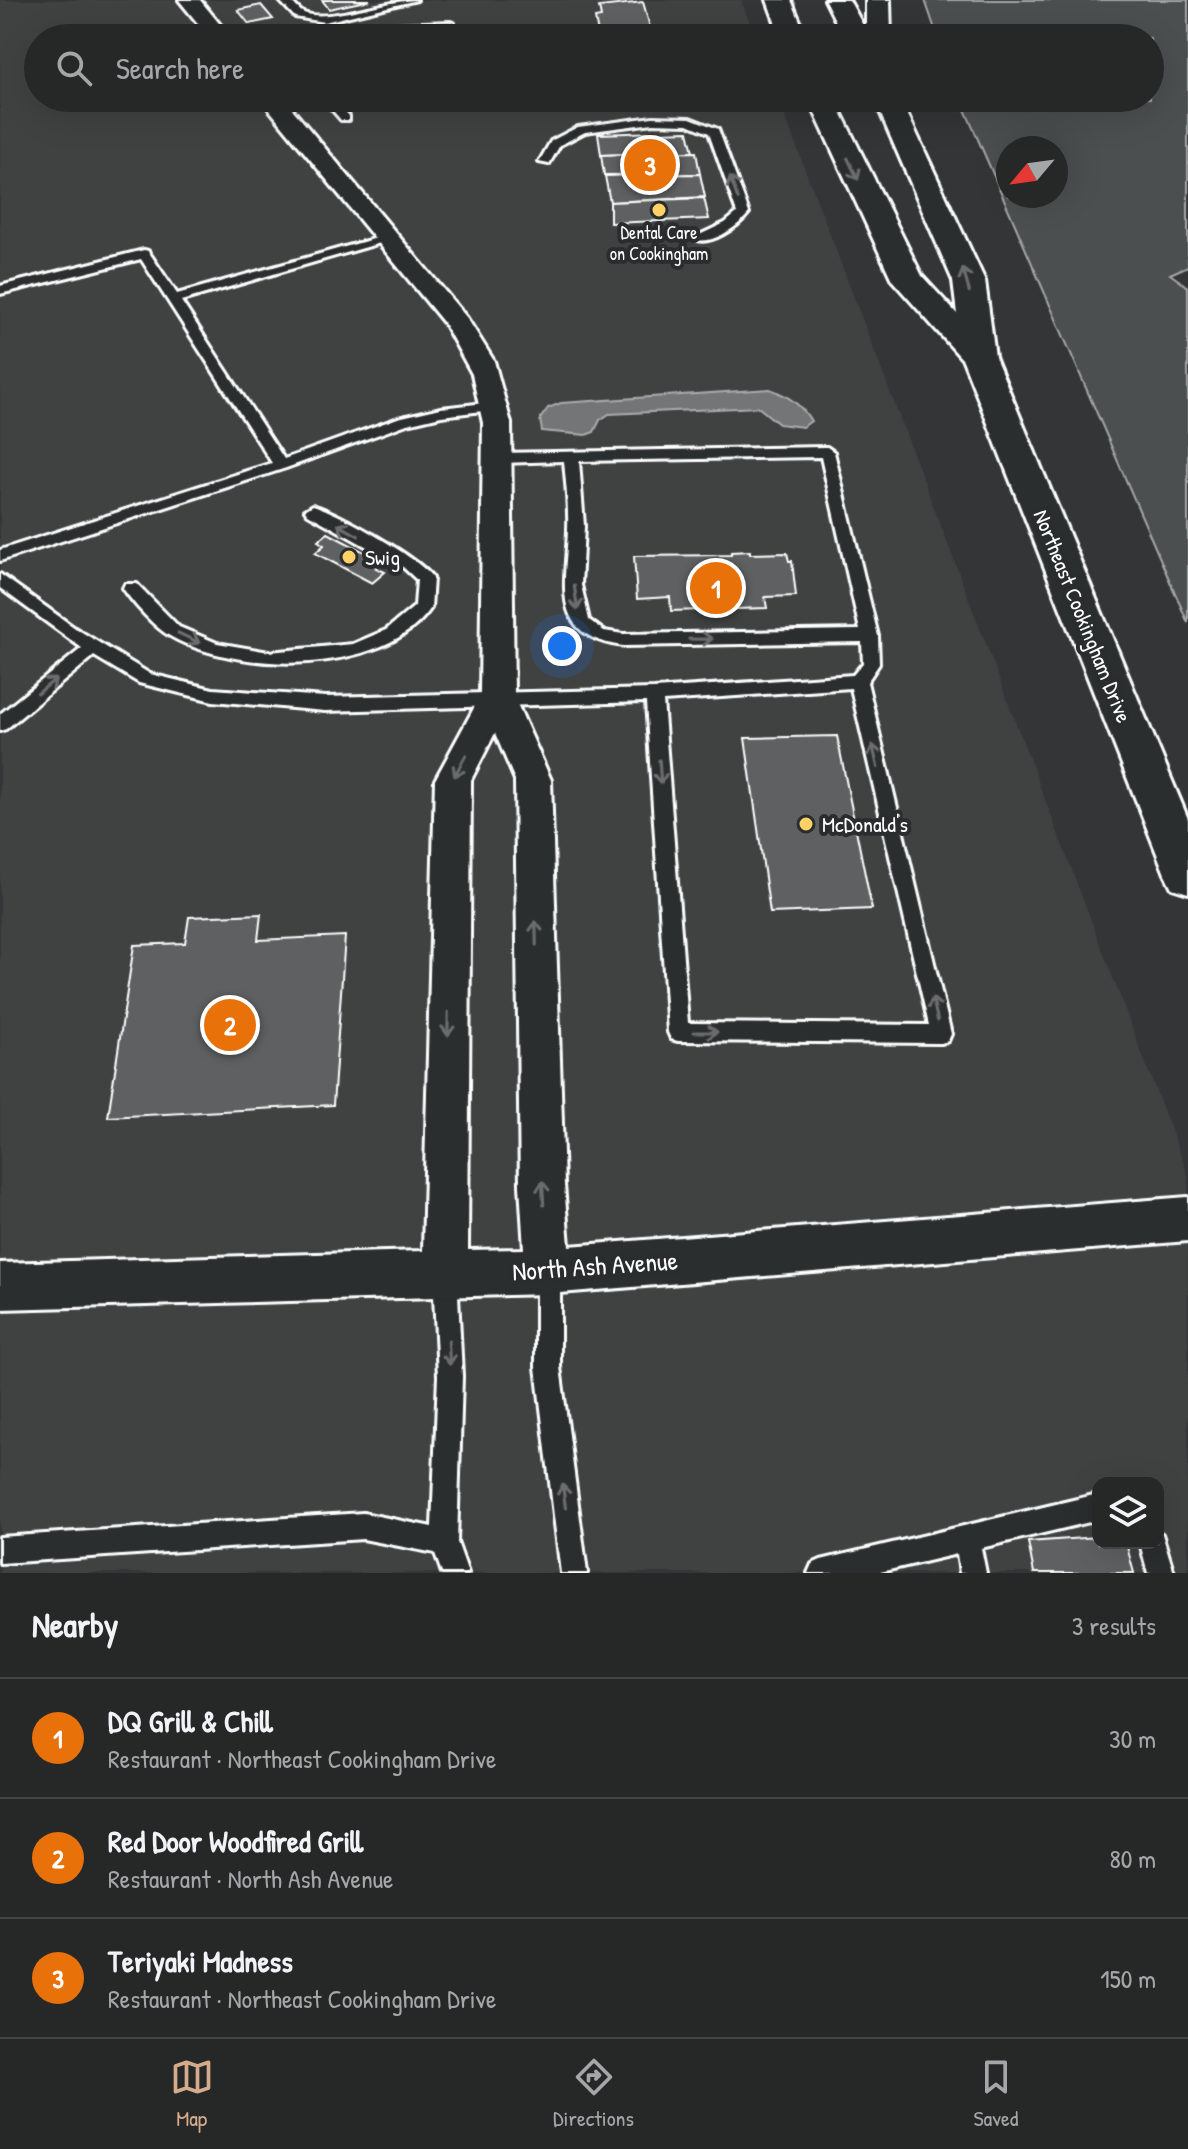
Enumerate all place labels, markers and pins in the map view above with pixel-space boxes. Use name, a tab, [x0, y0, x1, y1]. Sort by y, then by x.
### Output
pin: 3	[624, 135, 676, 195]
marker: Dental Care on Cookingham	[650, 201, 668, 219]
place label: Dental Care on Cookingham	[610, 220, 708, 266]
place label: Swig	[365, 542, 400, 572]
marker: Swig	[340, 548, 358, 566]
pin: 1	[690, 558, 742, 618]
place label: McDonald's	[822, 809, 908, 839]
marker: McDonald's	[797, 815, 815, 833]
pin: 2	[204, 995, 256, 1055]

